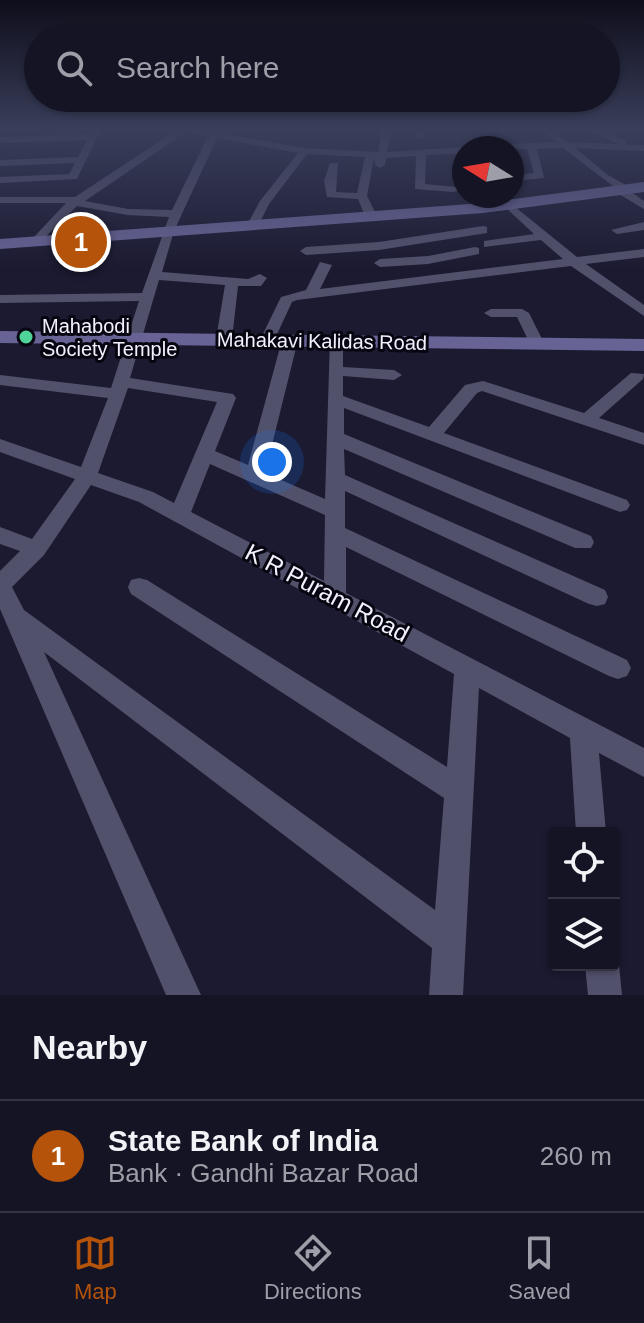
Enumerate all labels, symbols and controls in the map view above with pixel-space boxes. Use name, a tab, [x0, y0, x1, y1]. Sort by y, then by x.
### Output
search box	[24, 24, 620, 112]
icon: search	[52, 46, 96, 90]
text: Search here	[116, 51, 279, 84]
north arrow	[452, 136, 524, 208]
pin: 1	[55, 212, 107, 272]
place label: Mahabodi Society Temple	[42, 315, 177, 360]
marker: Mahabodi Society Temple	[17, 328, 35, 346]
street label: Mahakavi Kalidas Road	[217, 328, 427, 354]
your location	[252, 442, 292, 482]
street label: K R Puram Road	[241, 538, 414, 647]
map controls	[548, 827, 620, 971]
button: locate	[548, 827, 620, 899]
button: layers	[548, 899, 620, 971]
text: Nearby	[32, 1028, 147, 1066]
text: State Bank of India	[108, 1124, 378, 1157]
text: 1	[51, 1141, 65, 1171]
text: 260 m	[540, 1141, 612, 1171]
text: Bank · Gandhi Bazar Road	[108, 1158, 419, 1188]
tab: Map	[73, 1231, 117, 1305]
tab: Directions	[264, 1231, 362, 1305]
tab: Saved	[508, 1231, 571, 1305]

